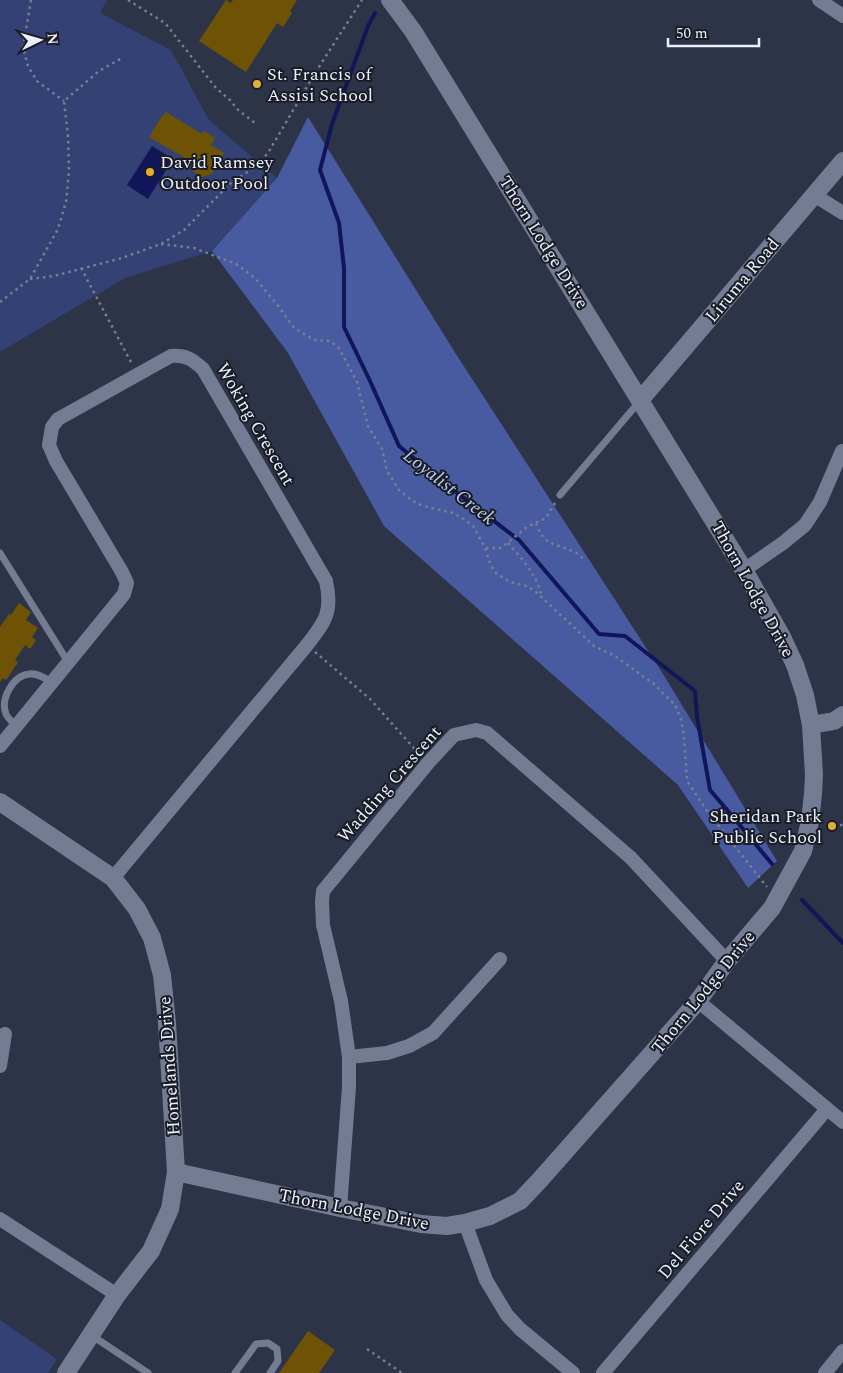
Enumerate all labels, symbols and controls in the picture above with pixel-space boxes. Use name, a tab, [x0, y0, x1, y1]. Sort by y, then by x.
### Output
north arrow	[15, 15, 65, 65]
scale bar	[668, 15, 759, 47]
text: 50 m	[676, 22, 708, 45]
text: N	[41, 32, 63, 46]
place label: St. Francis of Assisi School	[267, 61, 373, 109]
marker: St. Francis of Assisi School	[251, 78, 263, 90]
place label: David Ramsey Outdoor Pool	[160, 149, 274, 197]
marker: David Ramsey Outdoor Pool	[144, 166, 156, 178]
street label: Thorn Lodge Drive	[492, 170, 595, 314]
street label: Liruma Road	[699, 232, 786, 329]
street label: Woking Crescent	[209, 358, 302, 491]
water label: Loyalist Creek	[397, 442, 502, 533]
street label: Thorn Lodge Drive	[704, 516, 801, 663]
street label: Wadding Crescent	[331, 720, 448, 849]
place label: Sheridan Park Public School	[710, 803, 822, 851]
marker: Sheridan Park Public School	[826, 820, 838, 832]
street label: Thorn Lodge Drive	[645, 925, 762, 1060]
street label: Homelands Drive	[151, 995, 188, 1136]
street label: Del Fiore Drive	[651, 1173, 751, 1285]
street label: Thorn Lodge Drive	[276, 1182, 431, 1237]

